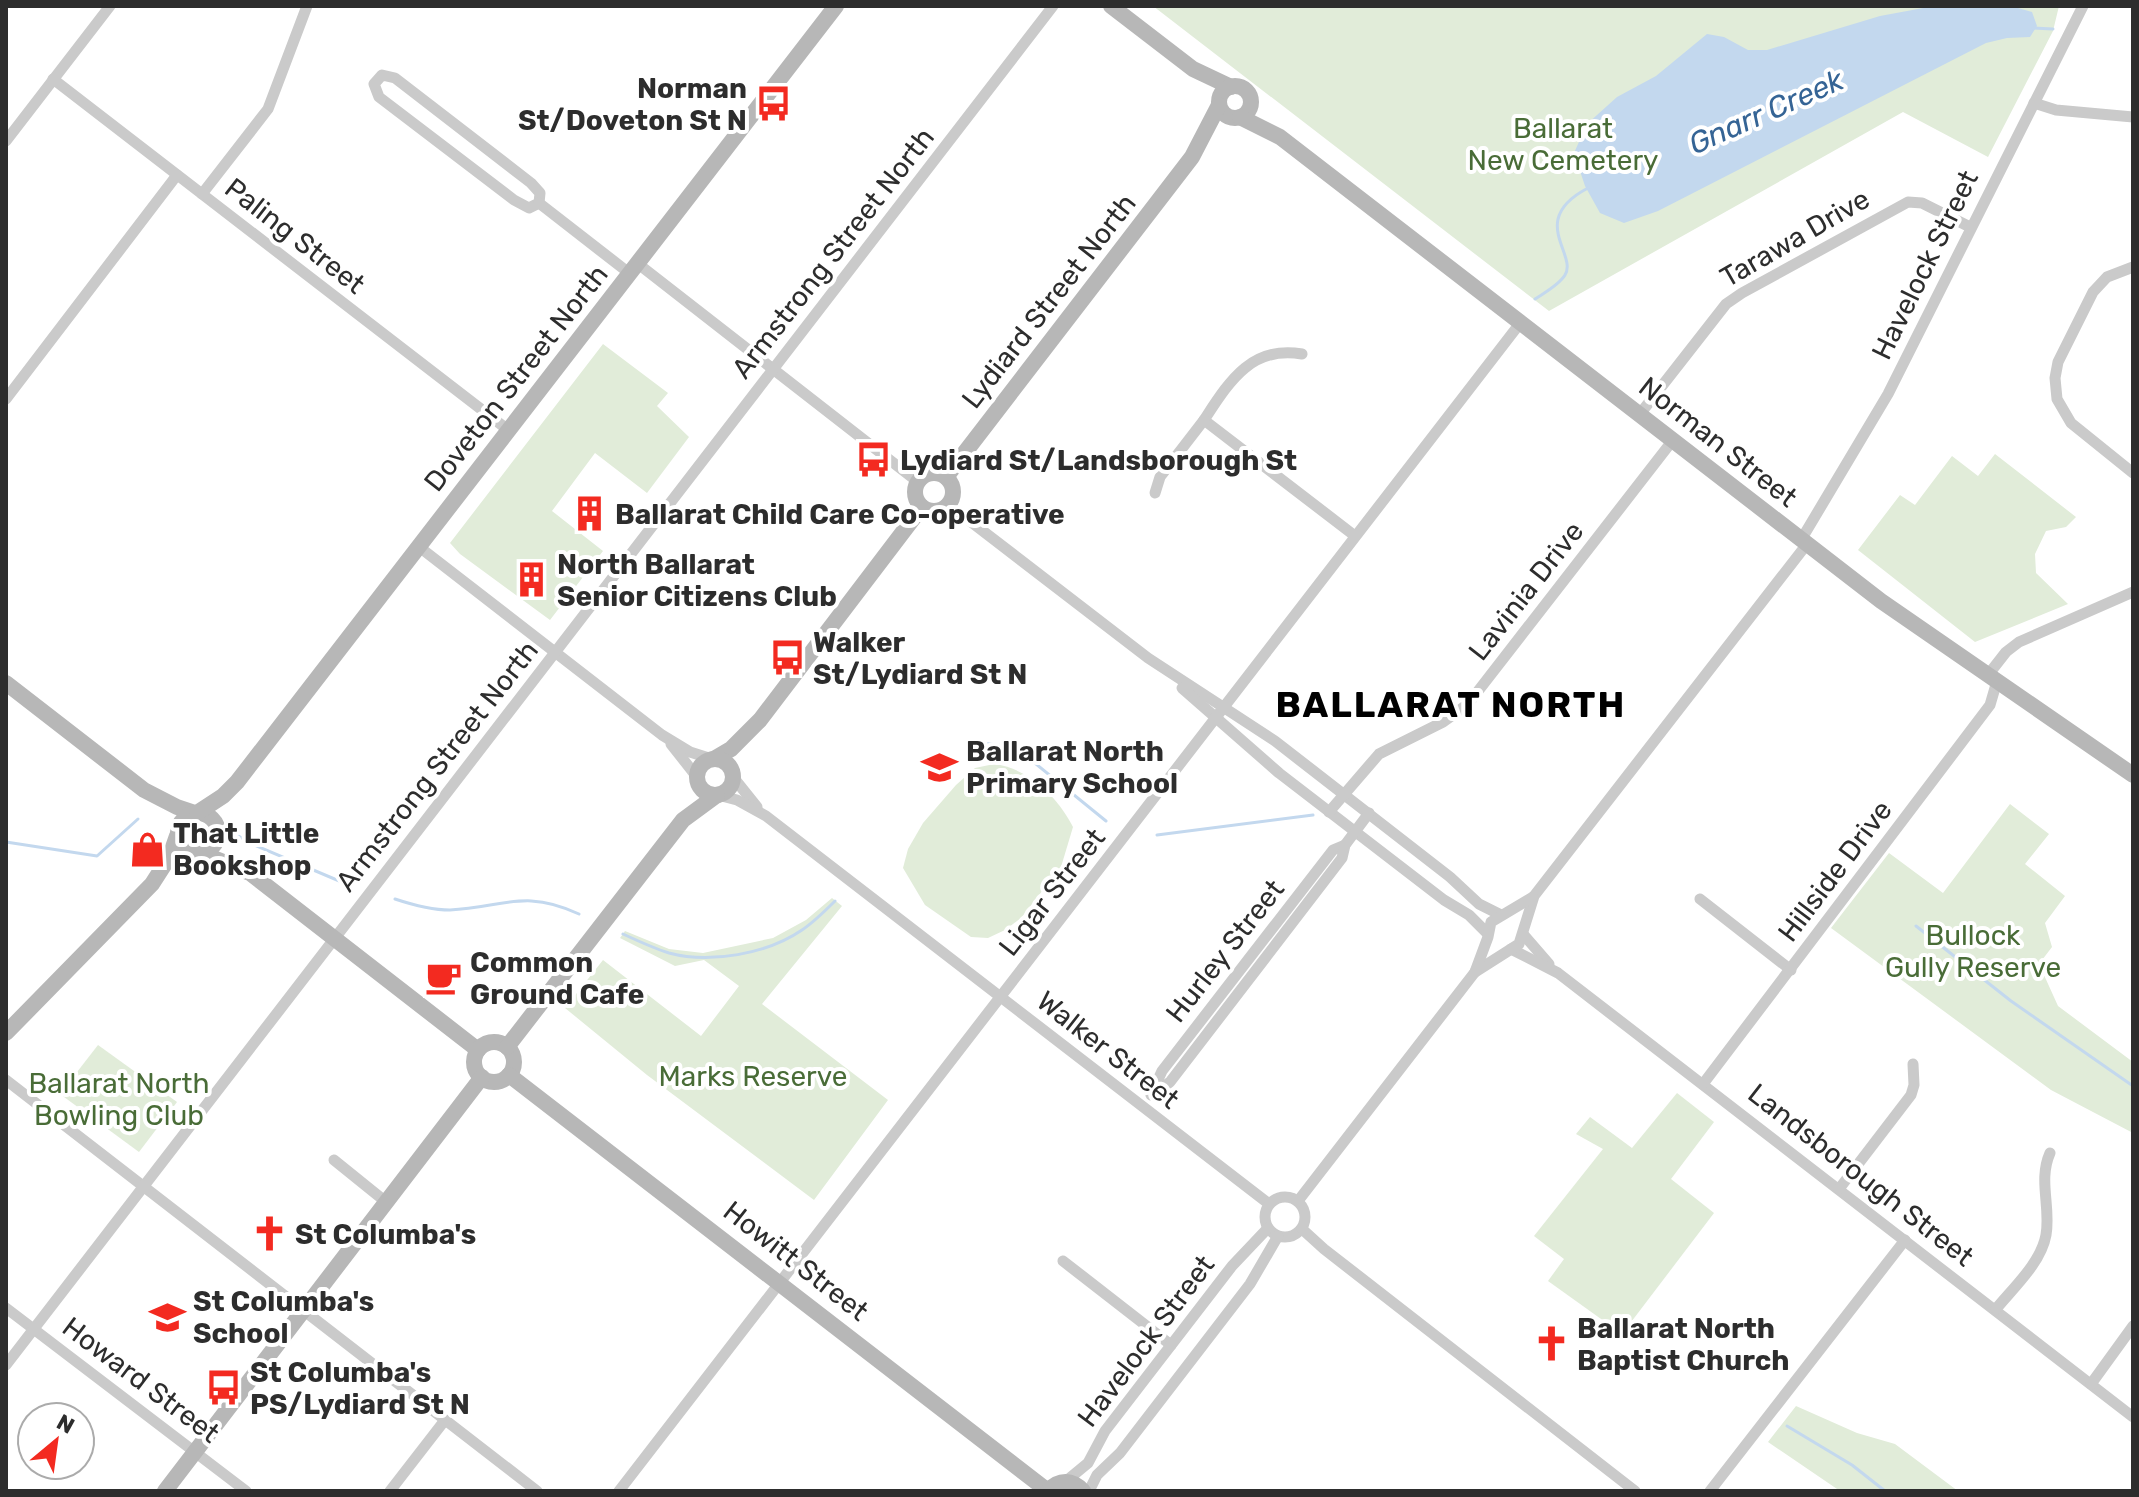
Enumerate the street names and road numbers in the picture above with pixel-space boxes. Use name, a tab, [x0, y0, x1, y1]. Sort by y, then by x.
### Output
street label: Armstrong Street North	[725, 121, 941, 385]
street label: Havelock Street	[1865, 165, 1985, 365]
street label: Paling Street	[219, 171, 371, 301]
street label: Tarawa Drive	[1715, 182, 1875, 294]
street label: Lydiard Street North	[955, 187, 1143, 415]
street label: Doveton Street North	[417, 258, 615, 498]
street label: Norman Street	[1632, 370, 1804, 514]
street label: Lavinia Drive	[1462, 515, 1590, 667]
street label: Armstrong Street North	[329, 634, 545, 898]
street label: Hillside Drive	[1771, 794, 1899, 948]
street label: Ligar Street	[992, 822, 1112, 962]
street label: Hurley Street	[1159, 873, 1291, 1029]
street label: Walker Street	[1030, 984, 1186, 1116]
street label: Landsborough Street	[1742, 1077, 1980, 1273]
street label: Howitt Street	[717, 1194, 875, 1328]
street label: Havelock Street	[1071, 1249, 1221, 1433]
street label: Howard Street	[56, 1310, 226, 1450]

